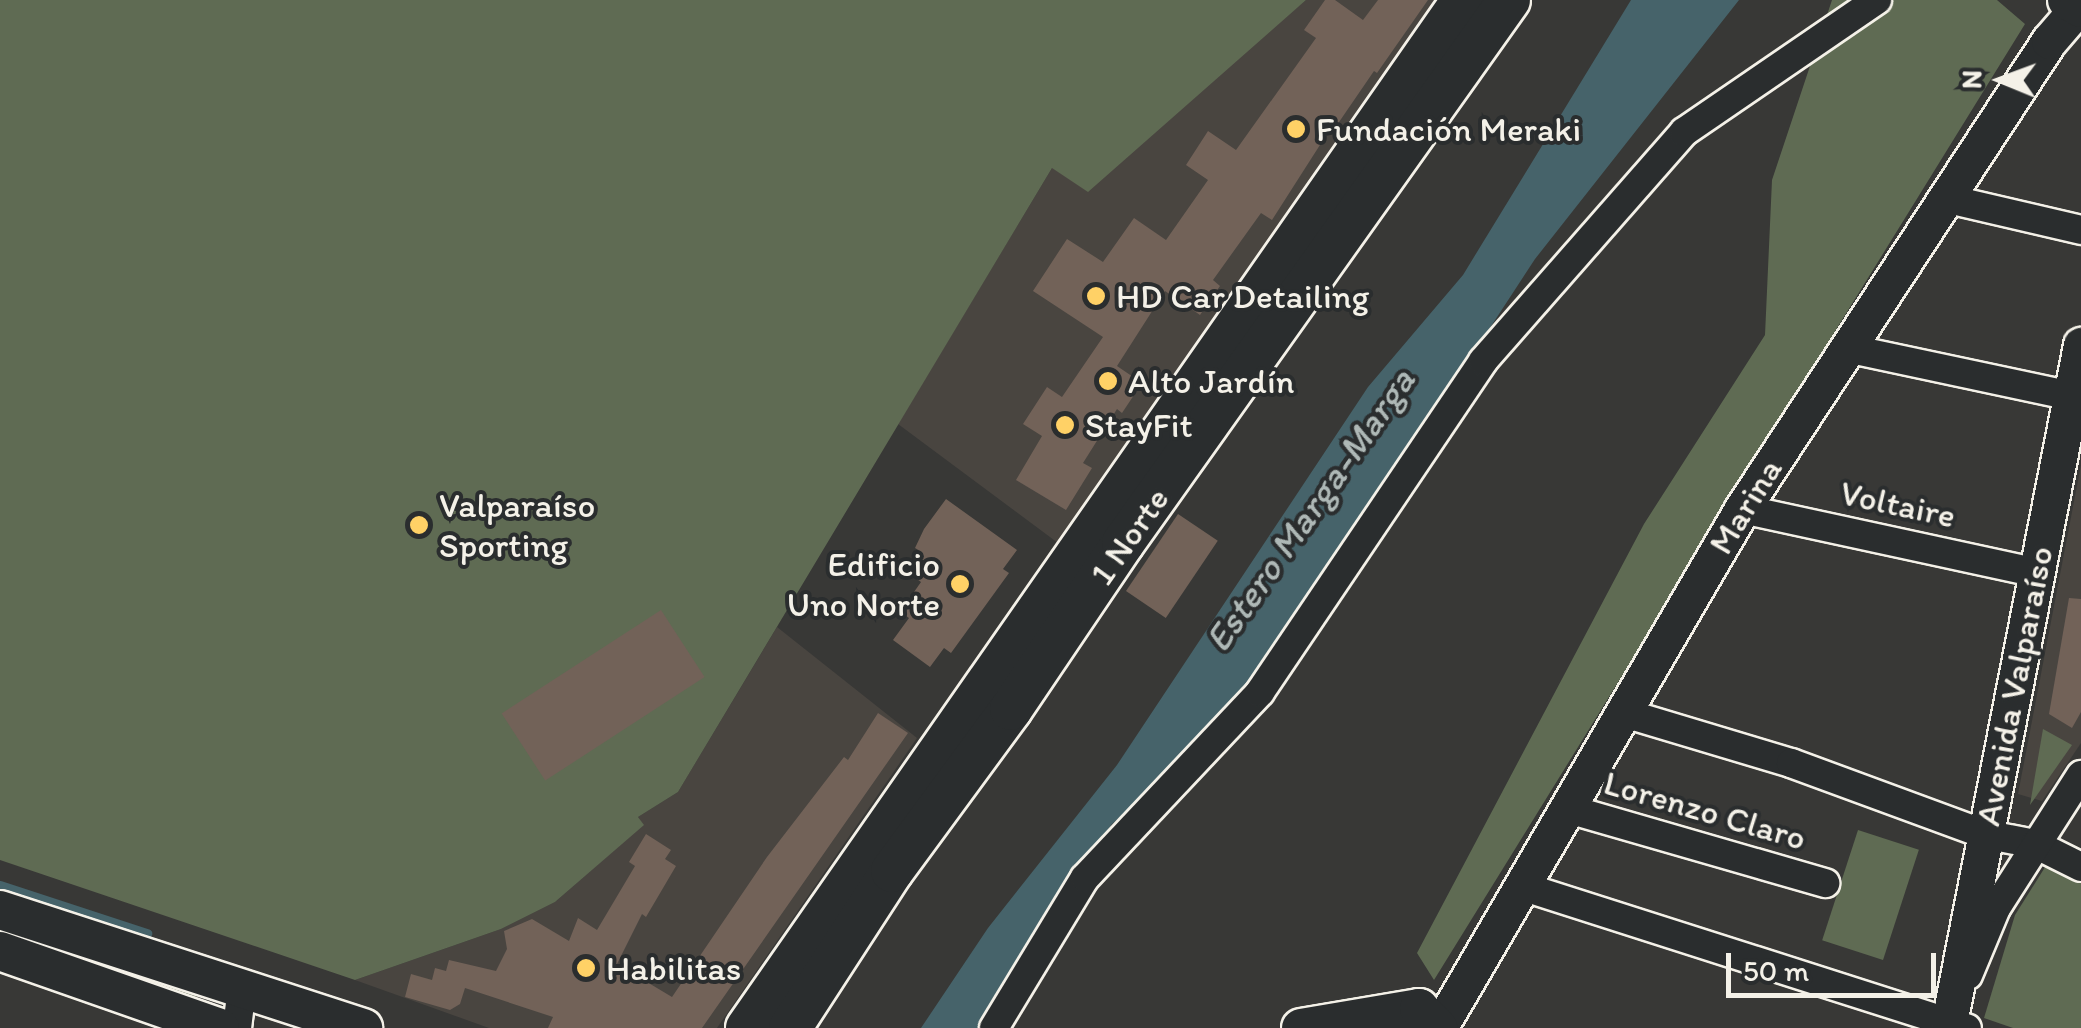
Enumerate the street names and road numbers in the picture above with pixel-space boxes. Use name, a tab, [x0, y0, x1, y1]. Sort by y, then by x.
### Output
street label: Marina	[1699, 450, 1791, 562]
street label: Voltaire	[1837, 471, 1959, 537]
street label: 1 Norte	[1080, 479, 1178, 593]
street label: Avenida Valparaíso	[1966, 543, 2062, 829]
street label: Lorenzo Claro	[1599, 761, 1811, 859]

